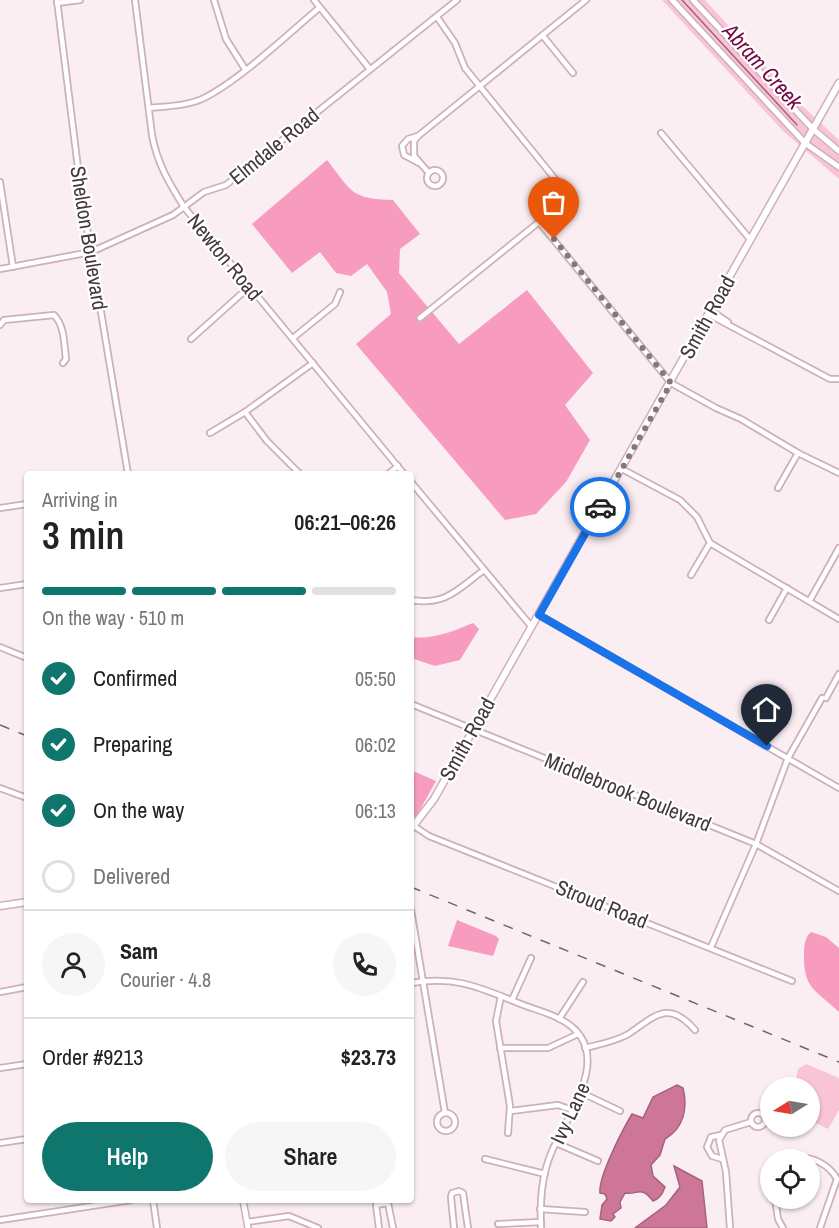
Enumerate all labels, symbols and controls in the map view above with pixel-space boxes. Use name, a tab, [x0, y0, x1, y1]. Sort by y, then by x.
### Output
water label: Abram Creek	[716, 16, 810, 116]
street label: Elmdale Road	[223, 101, 325, 191]
street label: Sheldon Boulevard	[63, 164, 115, 312]
pin	[528, 177, 579, 239]
icon: bag	[537, 186, 570, 219]
street label: Newton Road	[181, 207, 269, 307]
street label: Smith Road	[672, 270, 742, 364]
courier	[570, 477, 630, 537]
text: Arriving in	[42, 486, 118, 513]
icon: car	[584, 491, 617, 524]
text: 06:21–06:26	[294, 507, 396, 537]
text: 3 min	[42, 509, 124, 561]
text: On the way · 510 m	[42, 604, 184, 631]
icon: check	[42, 662, 75, 695]
text: Confirmed	[93, 663, 177, 693]
text: 05:50	[355, 665, 396, 692]
pin	[741, 684, 792, 746]
street label: Smith Road	[432, 692, 502, 786]
icon: home	[750, 693, 783, 726]
icon: check	[42, 728, 75, 761]
text: Preparing	[93, 729, 172, 759]
text: 06:02	[355, 731, 396, 758]
street label: Middlebrook Boulevard	[540, 745, 716, 839]
icon: check	[42, 794, 75, 827]
text: On the way	[93, 795, 184, 825]
text: 06:13	[355, 797, 396, 824]
text: Delivered	[93, 861, 170, 891]
street label: Stroud Road	[552, 872, 652, 936]
button: person	[42, 933, 105, 996]
button: phone	[333, 933, 396, 996]
text: Sam	[120, 936, 158, 966]
text: Courier · 4.8	[120, 966, 211, 993]
text: Order #9213	[42, 1042, 143, 1072]
text: $23.73	[341, 1042, 396, 1072]
street label: Ivy Lane	[543, 1077, 597, 1149]
north arrow	[760, 1077, 820, 1137]
map controls	[760, 1077, 820, 1209]
button: Help	[42, 1122, 213, 1191]
button: Share	[225, 1122, 396, 1191]
button: locate	[760, 1149, 820, 1209]

